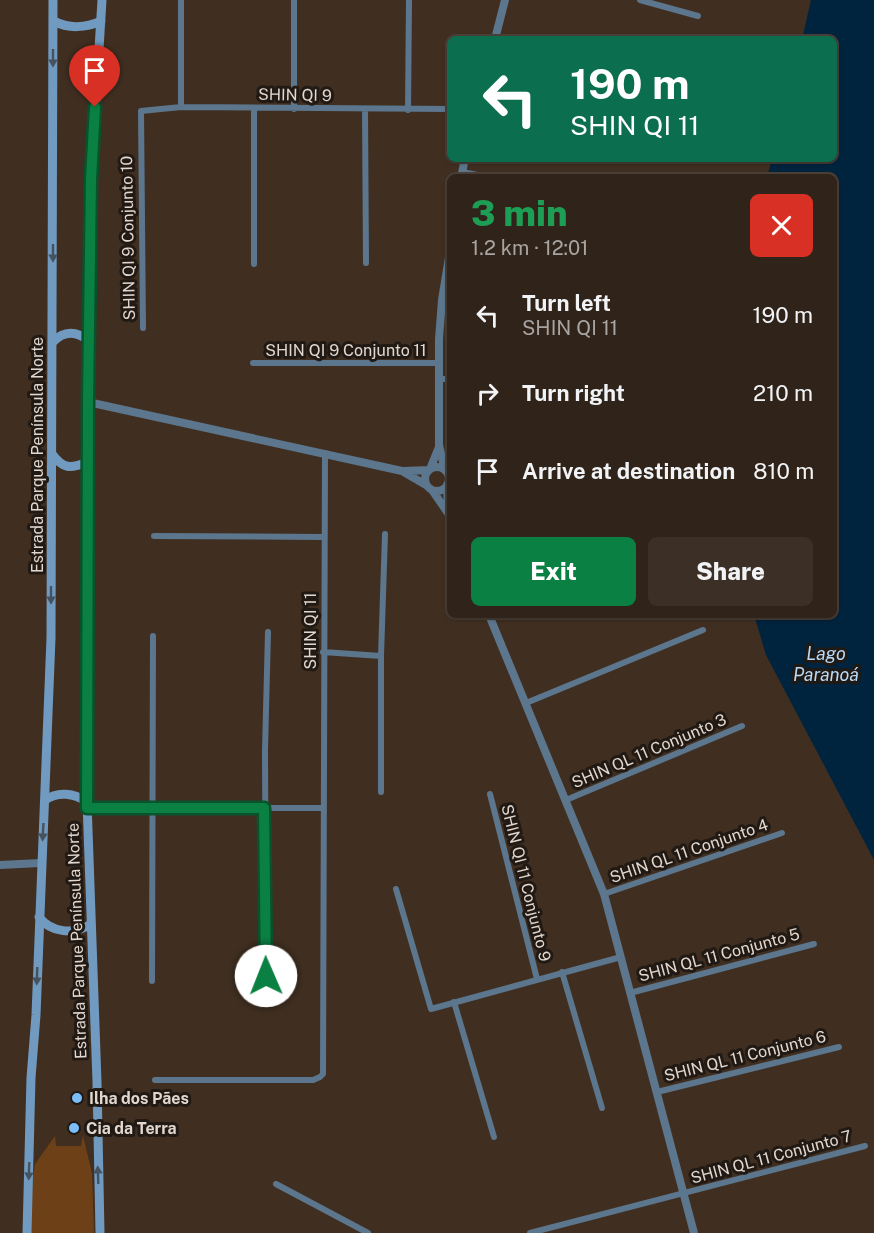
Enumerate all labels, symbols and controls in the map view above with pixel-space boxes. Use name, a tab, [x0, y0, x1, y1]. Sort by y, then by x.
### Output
pin	[69, 45, 120, 107]
one-way arrow	[48, 49, 58, 68]
icon: arrive	[78, 54, 111, 87]
text: 190 m	[570, 59, 690, 108]
icon: left	[471, 60, 549, 138]
street label: SHIN QI 9	[258, 85, 332, 105]
text: SHIN QI 11	[570, 109, 700, 141]
street label: SHIN QI 9 Conjunto 10	[117, 155, 139, 320]
text: 3 min	[471, 192, 568, 234]
button: close	[750, 194, 813, 257]
text: 1.2 km · 12:01	[471, 236, 588, 260]
one-way arrow	[48, 244, 58, 263]
text: Turn left	[522, 290, 611, 316]
icon: left	[471, 299, 504, 332]
text: 190 m	[753, 302, 813, 328]
text: SHIN QI 11	[522, 316, 618, 340]
street label: Estrada Parque Península Norte	[28, 337, 47, 573]
street label: SHIN QI 9 Conjunto 11	[265, 341, 427, 360]
icon: right	[471, 377, 504, 410]
text: Turn right	[522, 380, 625, 406]
text: 210 m	[753, 380, 813, 406]
icon: arrive	[471, 455, 504, 488]
text: Arrive at destination	[522, 458, 735, 484]
text: 810 m	[753, 458, 814, 484]
button: Exit	[471, 537, 636, 606]
button: Share	[648, 537, 813, 606]
one-way arrow	[46, 586, 56, 605]
street label: SHIN QI 11	[301, 593, 320, 669]
water label: Lago Paranoá	[793, 643, 859, 685]
street label: SHIN QL 11 Conjunto 3	[569, 710, 729, 792]
street label: SHIN QI 11 Conjunto 9	[497, 802, 555, 964]
street label: SHIN QL 11 Conjunto 4	[607, 815, 771, 887]
one-way arrow	[38, 823, 47, 842]
street label: Estrada Parque Península Norte	[63, 823, 91, 1059]
street label: SHIN QL 11 Conjunto 5	[636, 924, 802, 986]
position arrow	[234, 944, 298, 1008]
one-way arrow	[33, 966, 42, 985]
street label: SHIN QL 11 Conjunto 6	[662, 1027, 828, 1085]
place label: Ilha dos Pães	[89, 1089, 189, 1108]
marker: Ilha dos Pães	[70, 1091, 84, 1105]
place label: Cia da Terra	[86, 1119, 177, 1138]
marker: Cia da Terra	[67, 1121, 81, 1135]
street label: SHIN QL 11 Conjunto 7	[689, 1126, 853, 1188]
one-way arrow	[25, 1161, 34, 1180]
one-way arrow	[93, 1165, 103, 1184]

